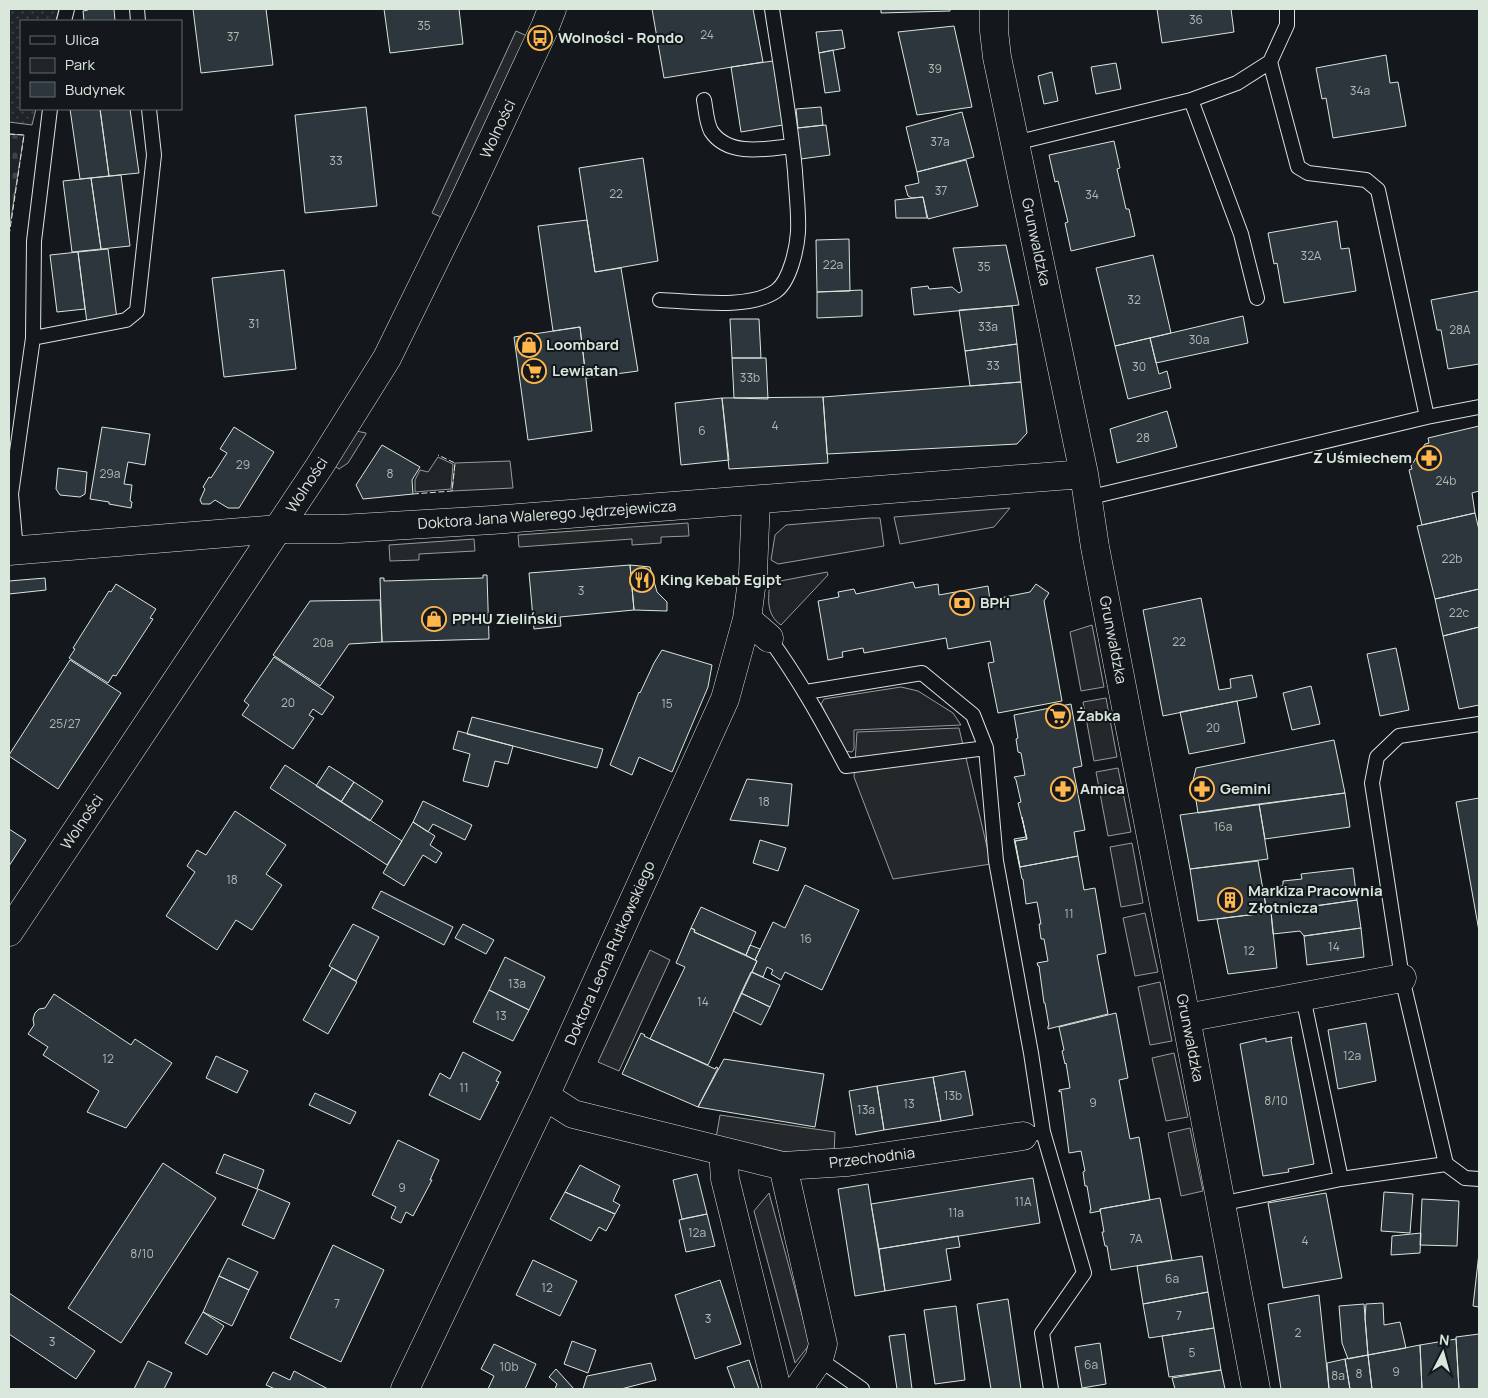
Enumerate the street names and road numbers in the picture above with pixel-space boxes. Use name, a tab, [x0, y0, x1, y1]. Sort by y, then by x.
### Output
street label: Wolności	[475, 96, 520, 162]
street label: Grunwaldzka	[1017, 196, 1056, 288]
street label: Wolności	[281, 453, 332, 517]
street label: Doktora Jana Walerego Jędrzejewicza	[417, 495, 677, 534]
street label: Grunwaldzka	[1095, 594, 1132, 686]
street label: Wolności	[55, 790, 108, 854]
street label: Doktora Leona Rutkowskiego	[559, 857, 660, 1048]
street label: Grunwaldzka	[1172, 992, 1209, 1084]
street label: Przechodnia	[828, 1142, 916, 1173]

